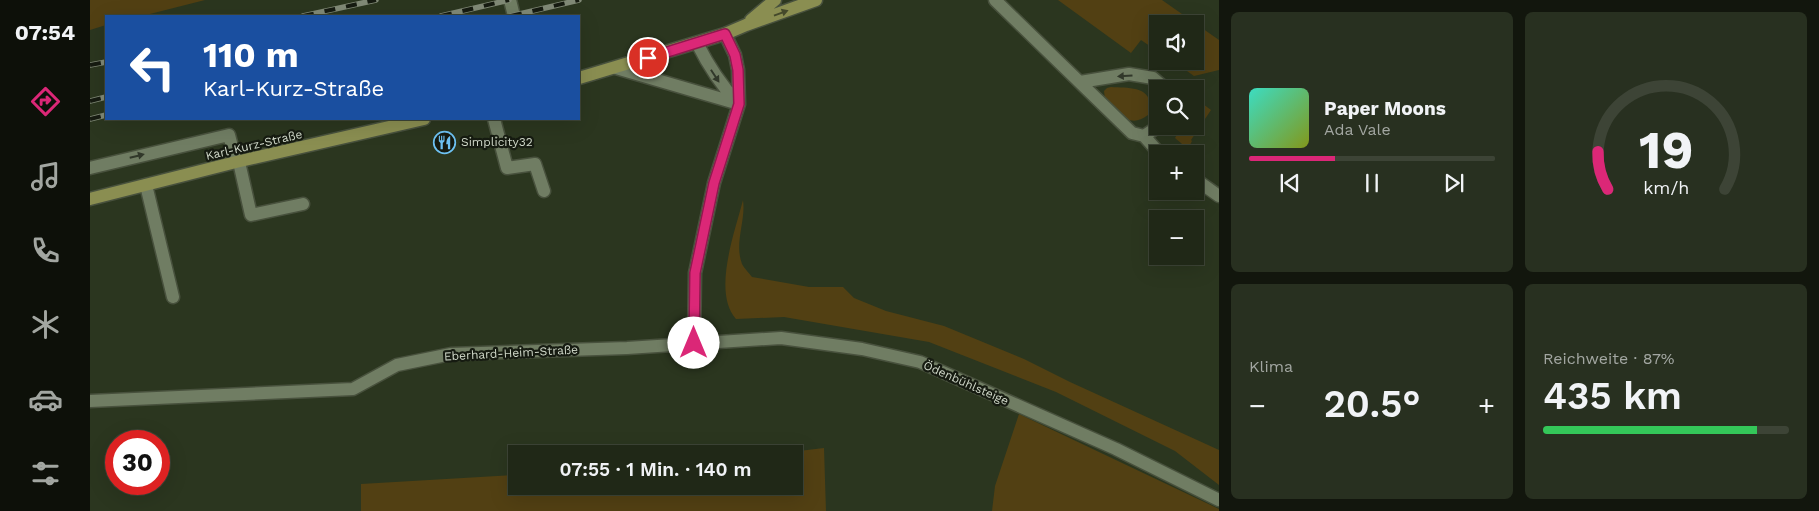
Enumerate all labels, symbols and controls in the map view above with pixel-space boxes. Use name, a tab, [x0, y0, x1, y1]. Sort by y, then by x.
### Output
one-way arrow	[773, 8, 788, 16]
map controls	[1149, 15, 1204, 265]
button: sound	[1149, 15, 1204, 70]
text: 07:54	[15, 20, 75, 45]
text: 110 m	[203, 34, 299, 76]
icon: left	[120, 35, 185, 100]
pin	[627, 37, 669, 79]
icon: arrive	[634, 44, 662, 72]
one-way arrow	[710, 69, 720, 82]
one-way arrow	[1116, 72, 1132, 80]
text: Karl-Kurz-Straße	[203, 76, 384, 101]
button: search	[1149, 80, 1204, 135]
icon: directions	[28, 84, 63, 119]
text: Paper Moons	[1324, 97, 1446, 120]
text: Ada Vale	[1324, 120, 1391, 139]
text: 19	[1639, 120, 1693, 181]
street label: Karl-Kurz-Straße	[204, 127, 304, 163]
restaurant icon: Simplicity32	[433, 130, 457, 154]
place label: Simplicity32	[461, 135, 533, 149]
button: +	[1149, 145, 1204, 200]
one-way arrow	[130, 152, 145, 160]
icon: music	[28, 159, 63, 194]
icon: previous	[1276, 169, 1304, 197]
icon: pause	[1358, 169, 1386, 197]
icon: next	[1440, 169, 1468, 197]
text: km/h	[1643, 177, 1689, 198]
button: −	[1149, 210, 1204, 265]
icon: phone	[28, 233, 63, 268]
icon: climate	[28, 307, 63, 342]
position arrow	[667, 316, 719, 368]
street label: Eberhard-Heim-Straße	[444, 342, 578, 364]
text: Reichweite · 87%	[1543, 349, 1675, 368]
text: Klima	[1249, 357, 1293, 376]
street label: Ödenbühlsteige	[921, 358, 1011, 408]
text: 435 km	[1543, 374, 1682, 418]
icon: car	[28, 382, 63, 417]
text: 20.5°	[1323, 382, 1421, 426]
text: −	[1249, 389, 1266, 422]
text: +	[1478, 389, 1495, 422]
speed limit sign: 30	[105, 430, 170, 495]
icon: filters	[28, 456, 63, 491]
text: 07:55 · 1 Min. · 140 m	[560, 458, 751, 481]

